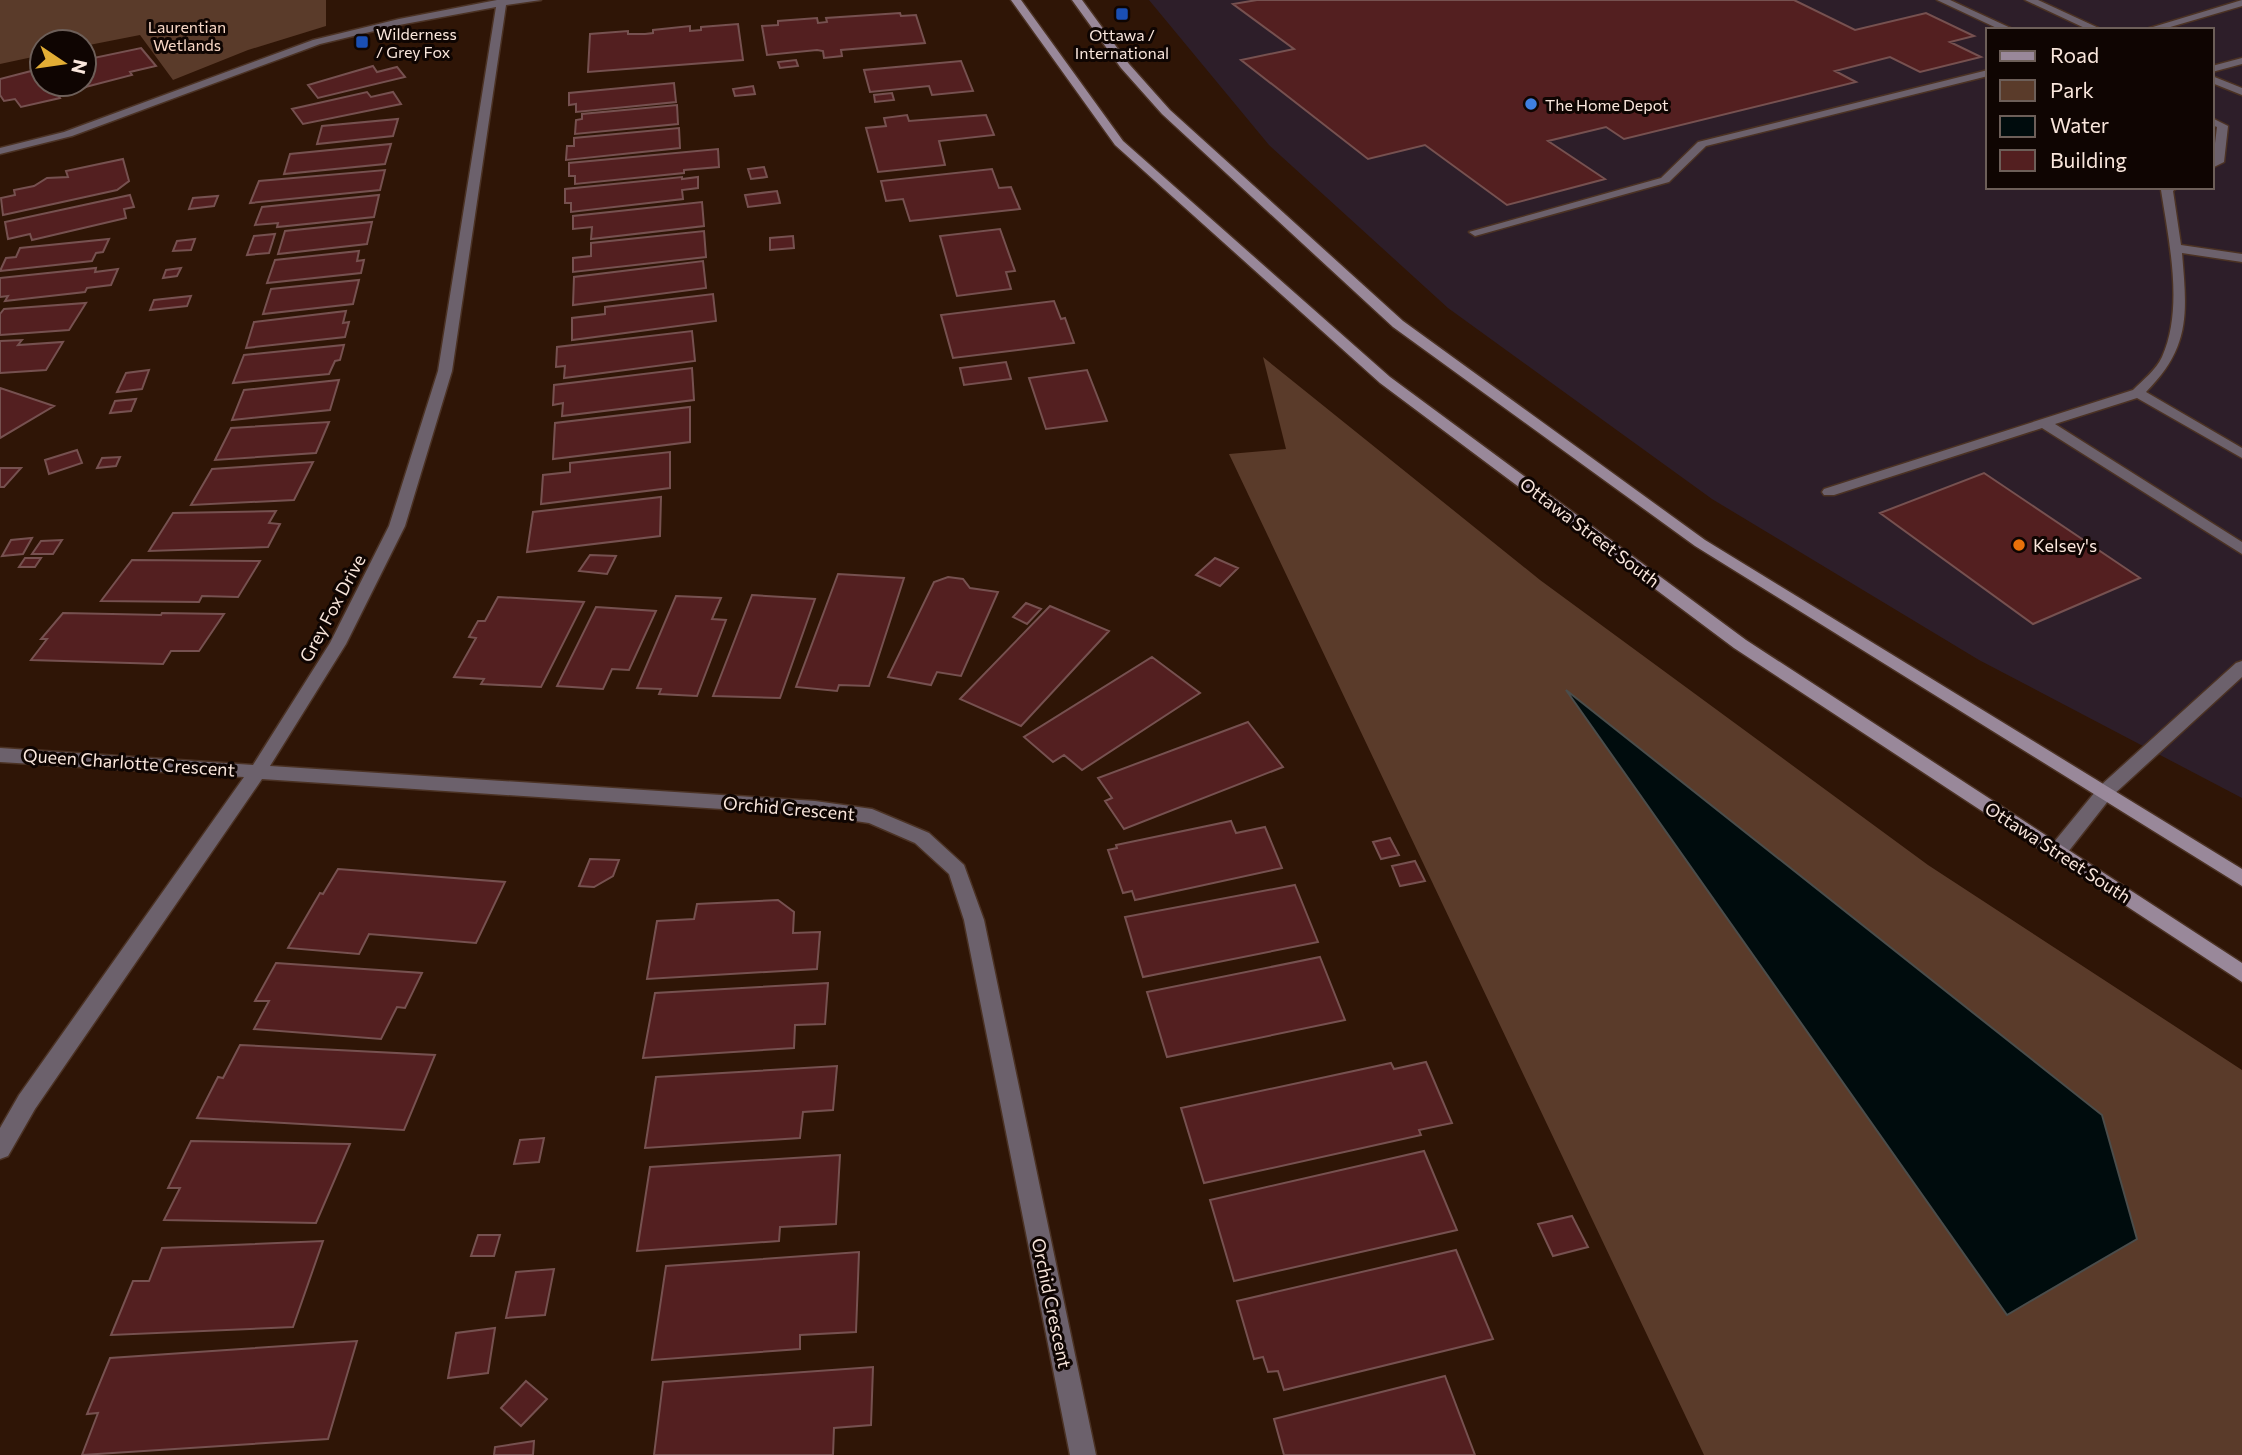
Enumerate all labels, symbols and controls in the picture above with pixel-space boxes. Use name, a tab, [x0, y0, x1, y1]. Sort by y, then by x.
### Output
marker: Ottawa / International	[1114, 6, 1130, 22]
park label: Laurentian Wetlands	[148, 17, 226, 54]
place label: Wilderness / Grey Fox	[376, 24, 457, 61]
place label: Ottawa / International	[1075, 25, 1169, 62]
north arrow	[28, 28, 98, 98]
legend	[1986, 28, 2214, 189]
marker: Wilderness / Grey Fox	[354, 34, 370, 50]
text: Road	[2050, 42, 2099, 67]
text: N	[67, 57, 93, 76]
text: Park	[2050, 77, 2094, 102]
place label: The Home Depot	[1545, 95, 1669, 114]
marker: The Home Depot	[1523, 96, 1539, 112]
text: Water	[2050, 112, 2109, 137]
text: Building	[2050, 147, 2127, 172]
street label: Ottawa Street South	[1516, 472, 1664, 592]
place label: Kelsey's	[2033, 534, 2097, 556]
marker: Kelsey's	[2011, 537, 2027, 553]
street label: Grey Fox Drive	[294, 550, 370, 666]
street label: Queen Charlotte Crescent	[22, 744, 236, 780]
street label: Orchid Crescent	[722, 791, 856, 825]
street label: Ottawa Street South	[1981, 797, 2135, 907]
street label: Orchid Crescent	[1027, 1236, 1077, 1370]

